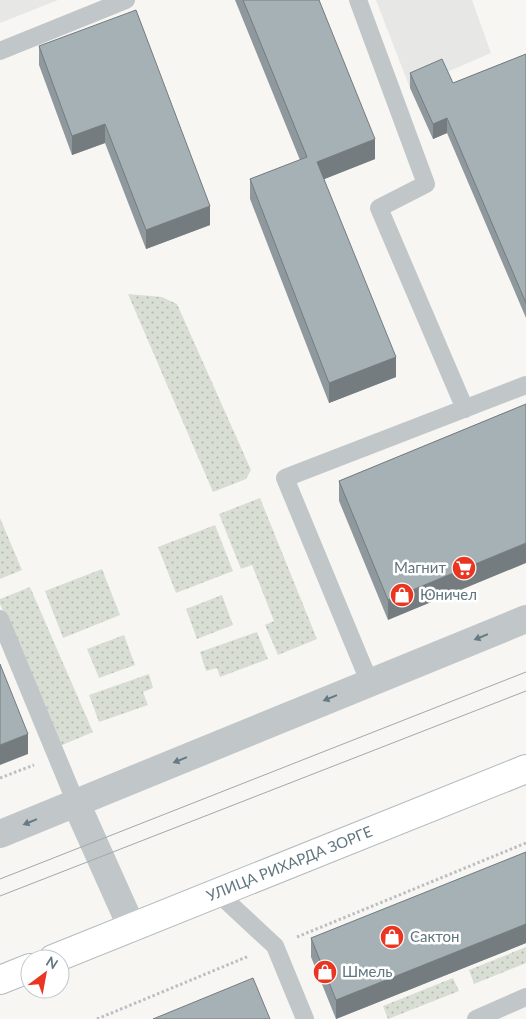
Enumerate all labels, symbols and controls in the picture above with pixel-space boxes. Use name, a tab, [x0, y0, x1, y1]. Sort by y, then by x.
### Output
supermarket icon: Магнит	[451, 555, 477, 581]
place label: Магнит	[394, 558, 446, 576]
shop icon: Юничел	[389, 582, 415, 608]
place label: Юничел	[420, 585, 477, 603]
one-way arrow	[473, 633, 488, 641]
one-way arrow	[323, 694, 337, 702]
one-way arrow	[173, 756, 187, 764]
one-way arrow	[23, 818, 37, 826]
street label: УЛИЦА РИХАРДА ЗОРГЕ	[204, 822, 375, 904]
shop icon: Сактон	[379, 924, 405, 950]
place label: Сактон	[410, 927, 459, 945]
north arrow	[20, 949, 70, 999]
text: N	[43, 952, 61, 973]
shop icon: Шмель	[312, 959, 338, 985]
place label: Шмель	[342, 962, 393, 980]

